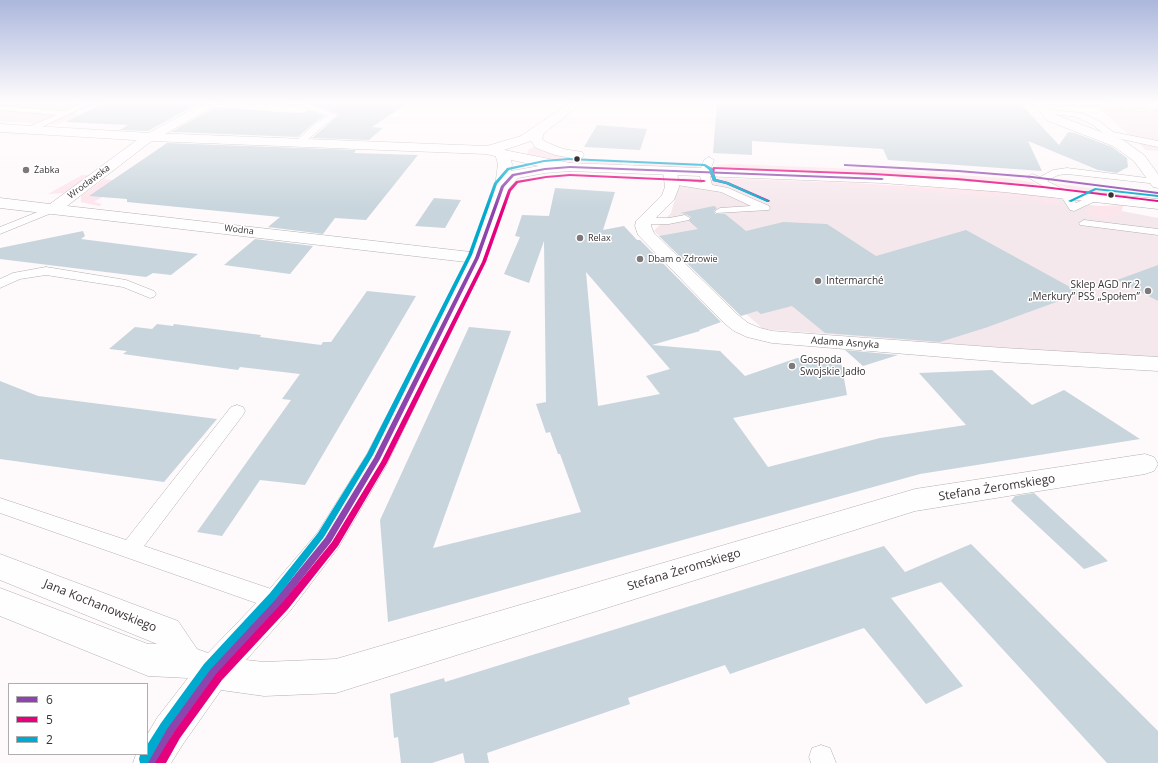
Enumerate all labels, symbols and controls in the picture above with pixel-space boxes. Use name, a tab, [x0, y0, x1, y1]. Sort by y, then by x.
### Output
unlabelled marker	[572, 154, 582, 164]
street label: Wrocławska	[66, 163, 112, 201]
marker: Żabka	[21, 165, 31, 175]
place label: Żabka	[34, 165, 59, 175]
unlabelled marker	[1106, 190, 1116, 200]
street label: Wodna	[224, 223, 254, 237]
marker: Relax	[575, 233, 585, 243]
place label: Relax	[588, 233, 611, 243]
marker: Dbam o Zdrowie	[635, 254, 645, 264]
place label: Dbam o Zdrowie	[648, 254, 718, 264]
place label: Intermarché	[826, 275, 884, 287]
marker: Intermarché	[813, 276, 823, 286]
place label: Sklep AGD nr 2 „Merkury” PSS „Społem”	[1028, 279, 1140, 302]
marker: Sklep AGD nr 2 „Merkury” PSS „Społem”	[1143, 286, 1153, 296]
street label: Adama Asnyka	[810, 335, 880, 351]
place label: Gospoda Swojskie Jadło	[800, 354, 865, 378]
marker: Gospoda Swojskie Jadło	[787, 361, 797, 371]
street label: Stefana Żeromskiego	[938, 472, 1056, 504]
street label: Stefana Żeromskiego	[626, 546, 742, 594]
street label: Jana Kochanowskiego	[41, 577, 159, 635]
legend	[8, 683, 148, 755]
text: 6	[46, 691, 53, 708]
text: 5	[46, 711, 53, 728]
text: 2	[46, 731, 53, 748]

